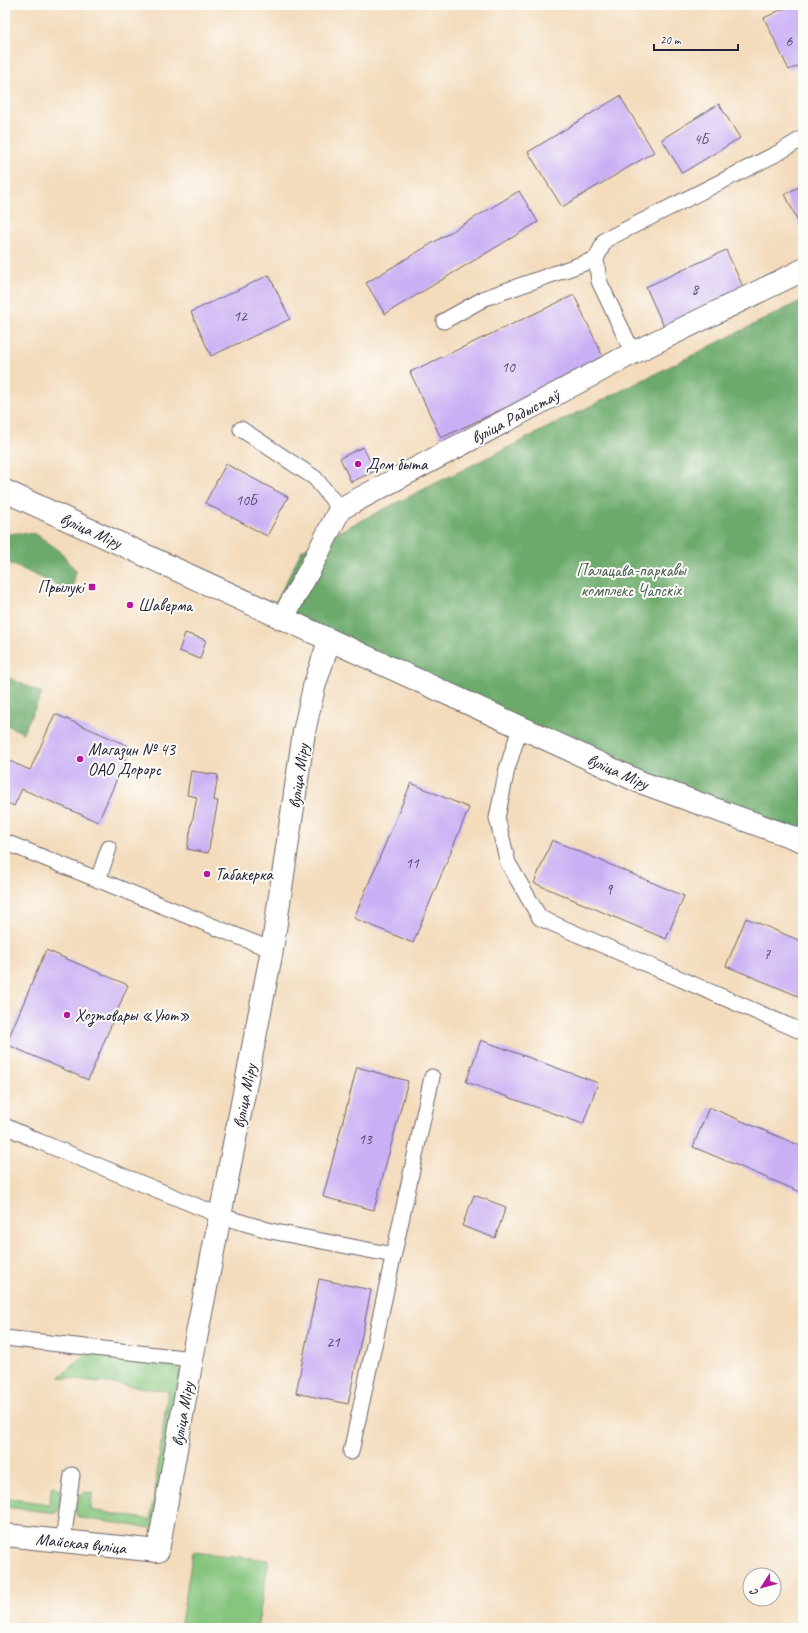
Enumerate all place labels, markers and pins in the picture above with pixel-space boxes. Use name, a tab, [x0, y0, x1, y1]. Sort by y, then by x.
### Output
place label: Дом быта	[366, 454, 429, 475]
marker: Дом быта	[353, 459, 363, 469]
place label: Прылукі	[38, 577, 86, 598]
marker: Прылукі	[87, 582, 97, 592]
place label: Шаверма	[138, 595, 194, 616]
marker: Шаверма	[125, 600, 135, 610]
place label: Магазин № 43 ОАО Дорорс	[88, 739, 176, 780]
marker: Магазин № 43 ОАО Дорорс	[75, 754, 85, 764]
place label: Табакерка	[215, 864, 274, 885]
marker: Табакерка	[202, 869, 212, 879]
place label: Хозтовары «Уют»	[75, 1005, 190, 1027]
marker: Хозтовары «Уют»	[62, 1010, 72, 1020]

